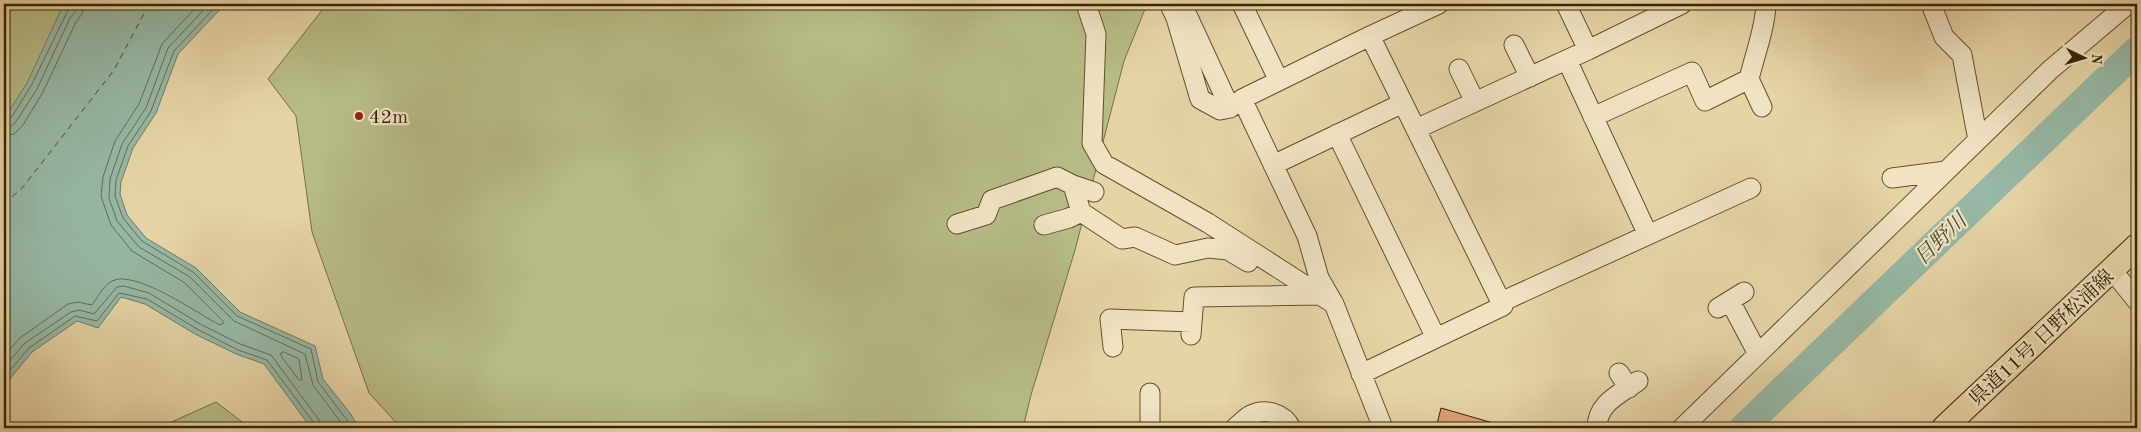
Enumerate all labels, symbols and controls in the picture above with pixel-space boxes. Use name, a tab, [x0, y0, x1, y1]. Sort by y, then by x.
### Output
north arrow	[2058, 32, 2108, 82]
text: N	[2088, 53, 2103, 65]
place label: 42m	[369, 108, 408, 128]
marker: 42m	[353, 110, 365, 122]
water label: 日野川	[1910, 208, 1972, 270]
street label: 県道11号 日野松浦線	[1965, 265, 2118, 410]

